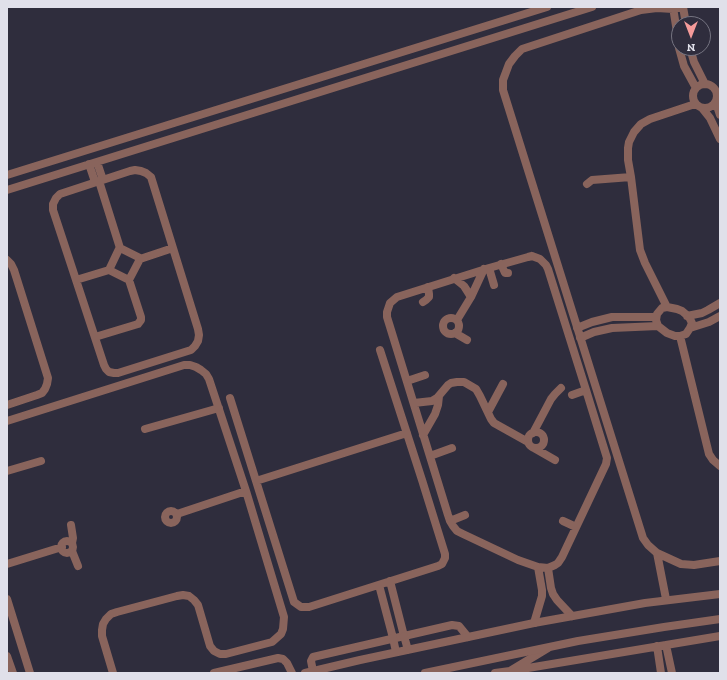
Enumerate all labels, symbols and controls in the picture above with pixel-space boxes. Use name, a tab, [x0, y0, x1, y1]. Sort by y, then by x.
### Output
north arrow	[671, 16, 711, 56]
text: N	[687, 41, 695, 54]

